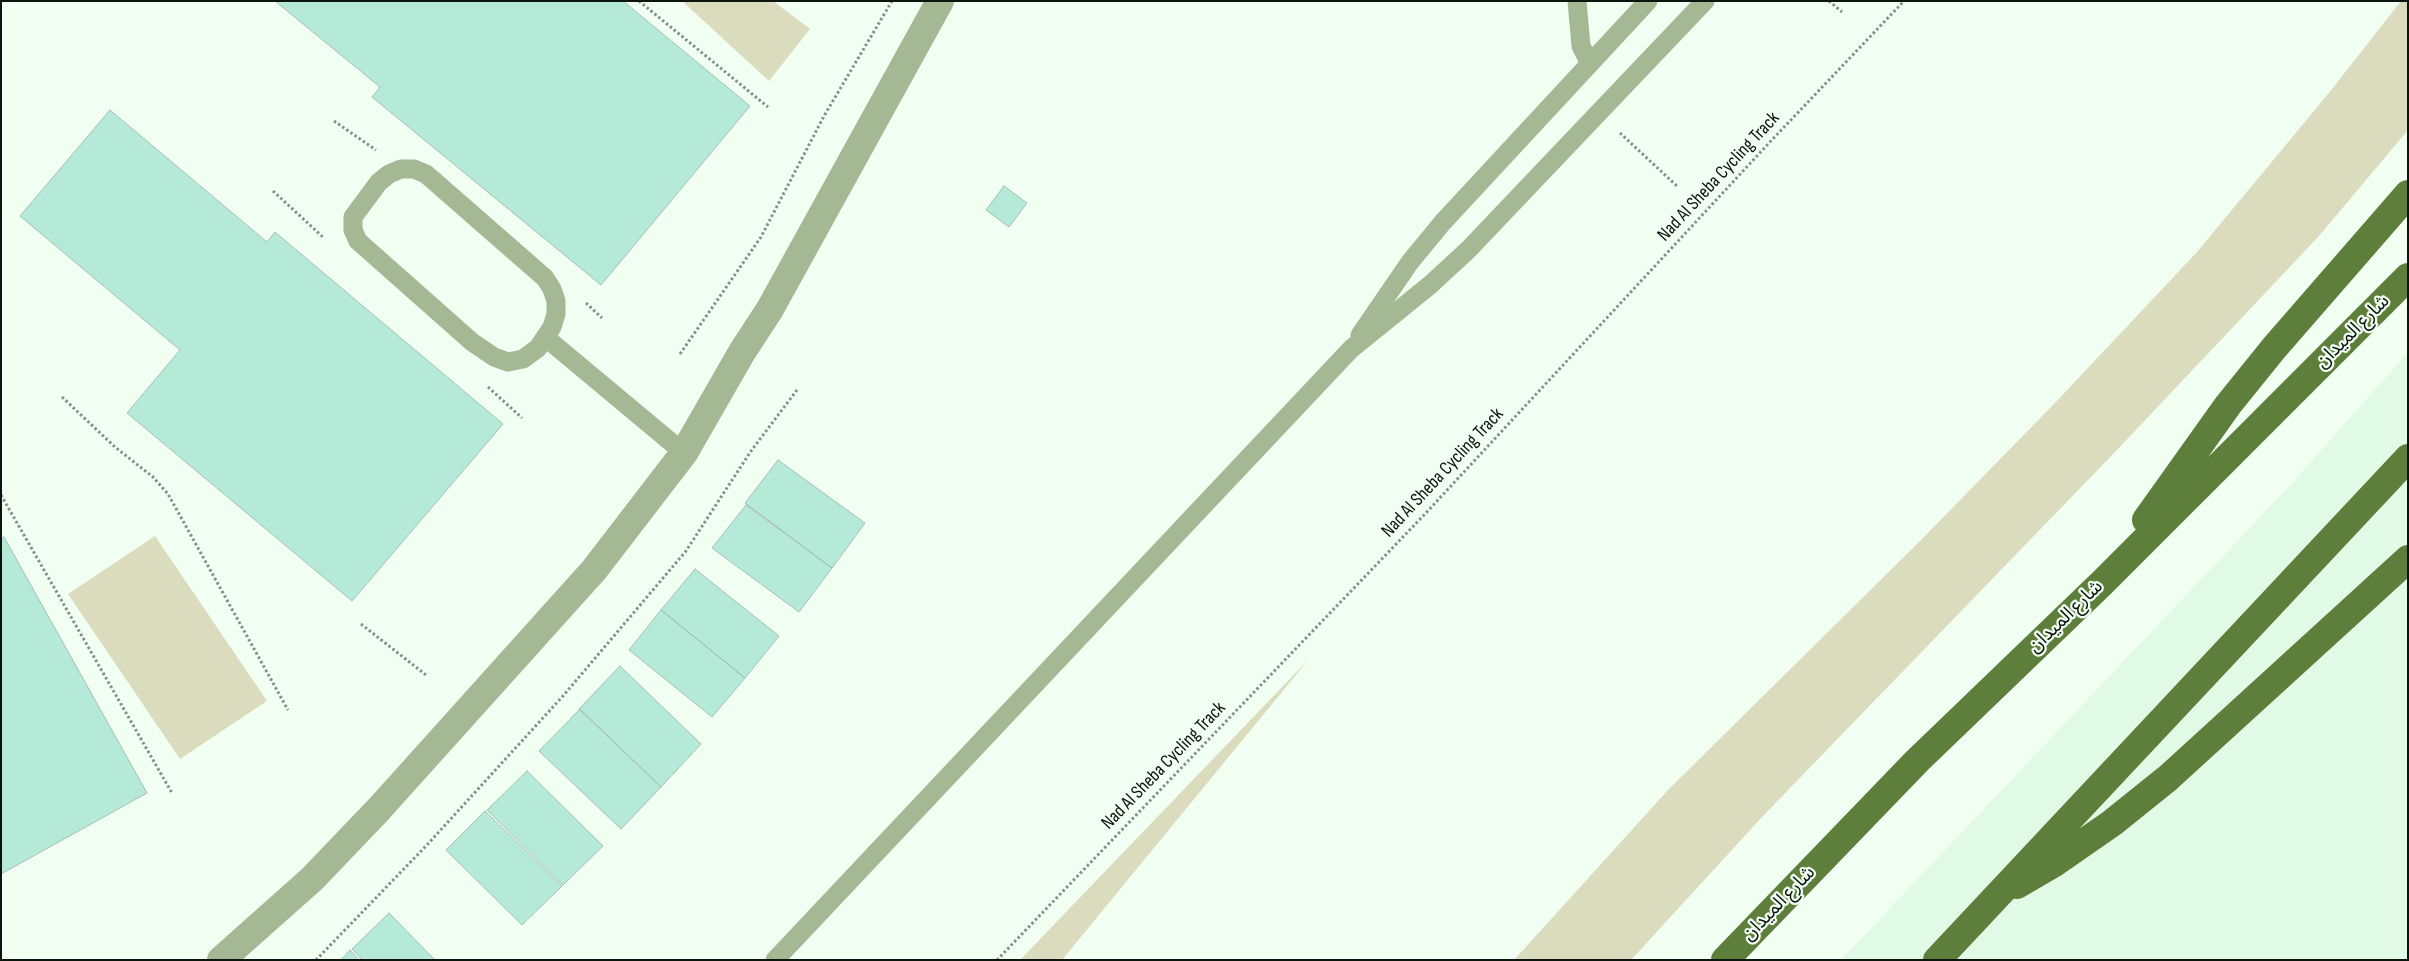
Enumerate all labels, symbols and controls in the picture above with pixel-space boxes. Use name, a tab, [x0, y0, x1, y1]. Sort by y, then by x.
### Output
street label: Nad Al Sheba Cycling Track	[1653, 108, 1785, 246]
street label: شارع الميدان	[2311, 290, 2395, 374]
street label: Nad Al Sheba Cycling Track	[1377, 404, 1509, 542]
street label: شارع الميدان	[2024, 576, 2108, 658]
street label: Nad Al Sheba Cycling Track	[1097, 697, 1231, 835]
street label: شارع الميدان	[1738, 862, 1820, 946]

